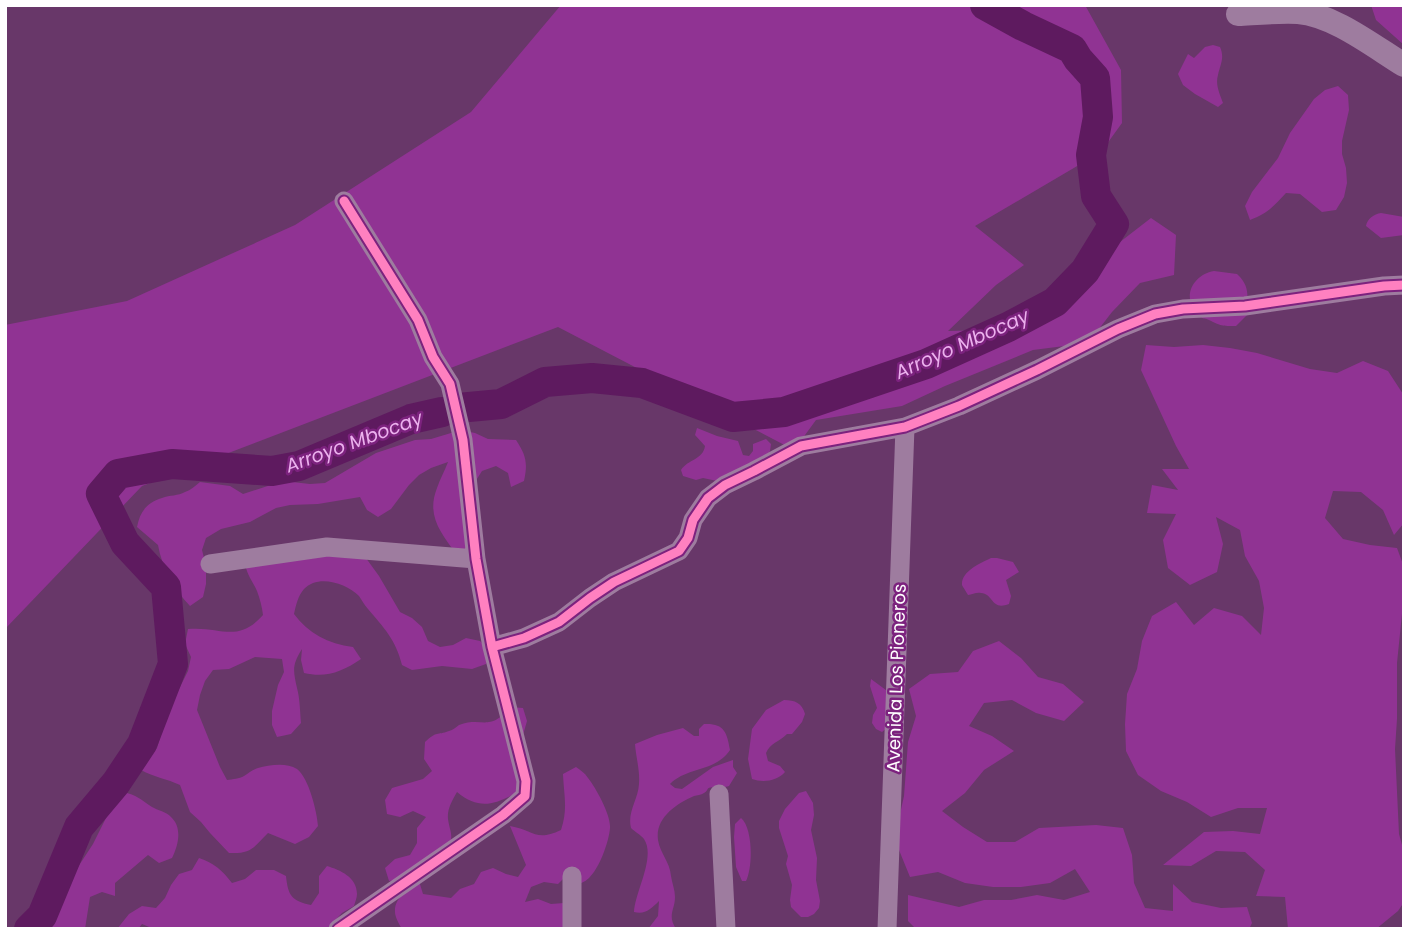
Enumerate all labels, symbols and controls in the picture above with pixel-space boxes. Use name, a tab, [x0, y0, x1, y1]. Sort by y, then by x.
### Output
water label: Arroyo Mbocay	[890, 302, 1034, 386]
water label: Arroyo Mbocay	[281, 404, 428, 480]
street label: Avenida Los Pioneros	[880, 583, 912, 773]

